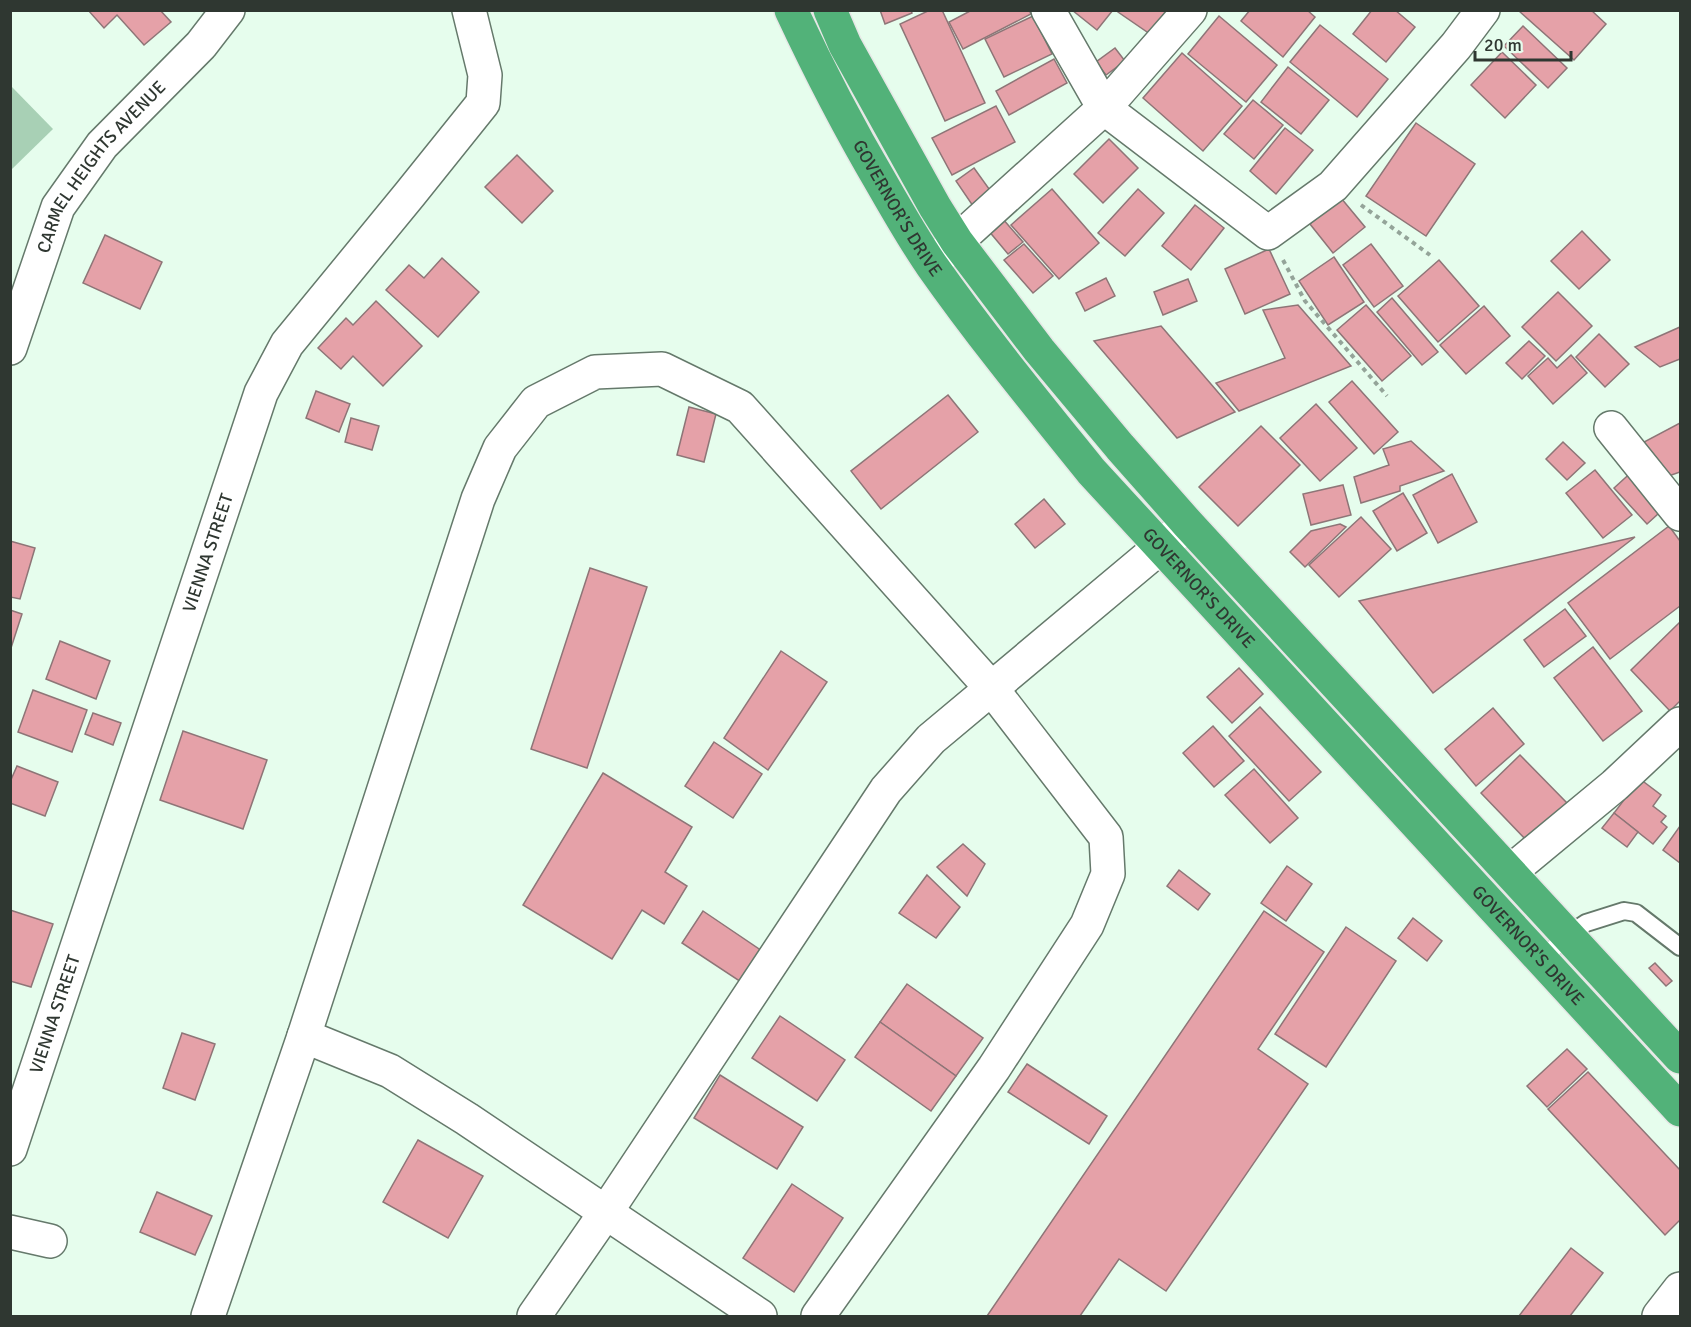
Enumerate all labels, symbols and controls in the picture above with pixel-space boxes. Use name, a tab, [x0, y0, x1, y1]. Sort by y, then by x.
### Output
scale bar	[1475, 24, 1571, 62]
text: 20 m	[1484, 34, 1522, 56]
street label: CARMEL HEIGHTS AVENUE	[32, 76, 170, 256]
street label: GOVERNOR'S DRIVE	[848, 136, 947, 281]
street label: VIENNA STREET	[178, 491, 238, 615]
street label: GOVERNOR'S DRIVE	[1138, 523, 1260, 653]
street label: GOVERNOR'S DRIVE	[1467, 881, 1589, 1010]
street label: VIENNA STREET	[25, 952, 85, 1076]

